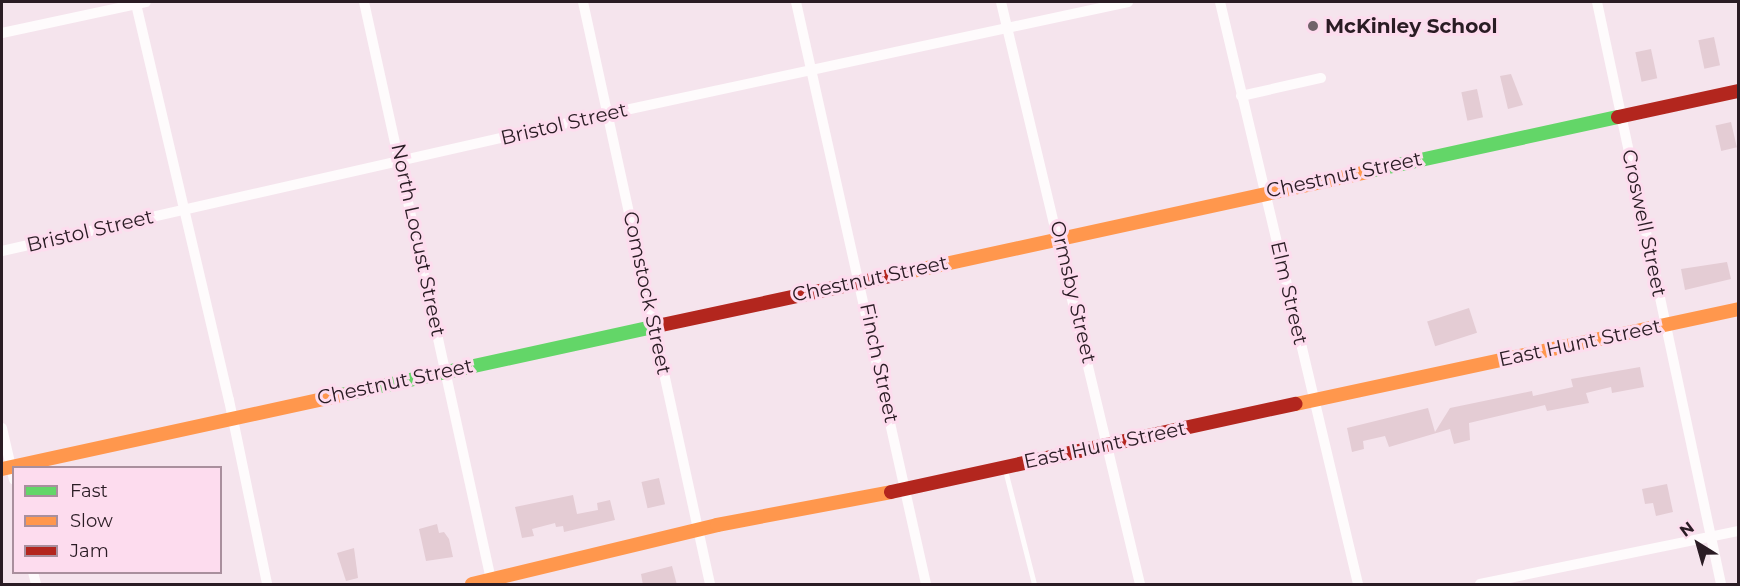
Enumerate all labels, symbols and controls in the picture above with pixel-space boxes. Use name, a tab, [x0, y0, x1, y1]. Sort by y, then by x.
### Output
place label: McKinley School	[1325, 14, 1497, 38]
marker: McKinley School	[1306, 19, 1320, 33]
street label: Bristol Street	[498, 98, 630, 150]
street label: North Locust Street	[386, 141, 450, 339]
street label: Chestnut Street	[1264, 147, 1424, 203]
street label: Croswell Street	[1617, 147, 1671, 299]
street label: Bristol Street	[24, 205, 156, 257]
street label: Comstock Street	[618, 209, 676, 377]
street label: Ormsby Street	[1045, 218, 1101, 366]
street label: Elm Street	[1265, 239, 1313, 347]
street label: Chestnut Street	[790, 251, 950, 307]
street label: Finch Street	[855, 301, 903, 425]
street label: East Hunt Street	[1497, 314, 1663, 372]
street label: Chestnut Street	[315, 354, 475, 410]
street label: East Hunt Street	[1022, 416, 1188, 474]
legend	[12, 466, 222, 574]
text: Fast	[70, 480, 108, 502]
text: Slow	[70, 510, 113, 532]
north arrow	[1668, 514, 1728, 574]
text: N	[1676, 518, 1698, 541]
text: Jam	[70, 540, 109, 562]

